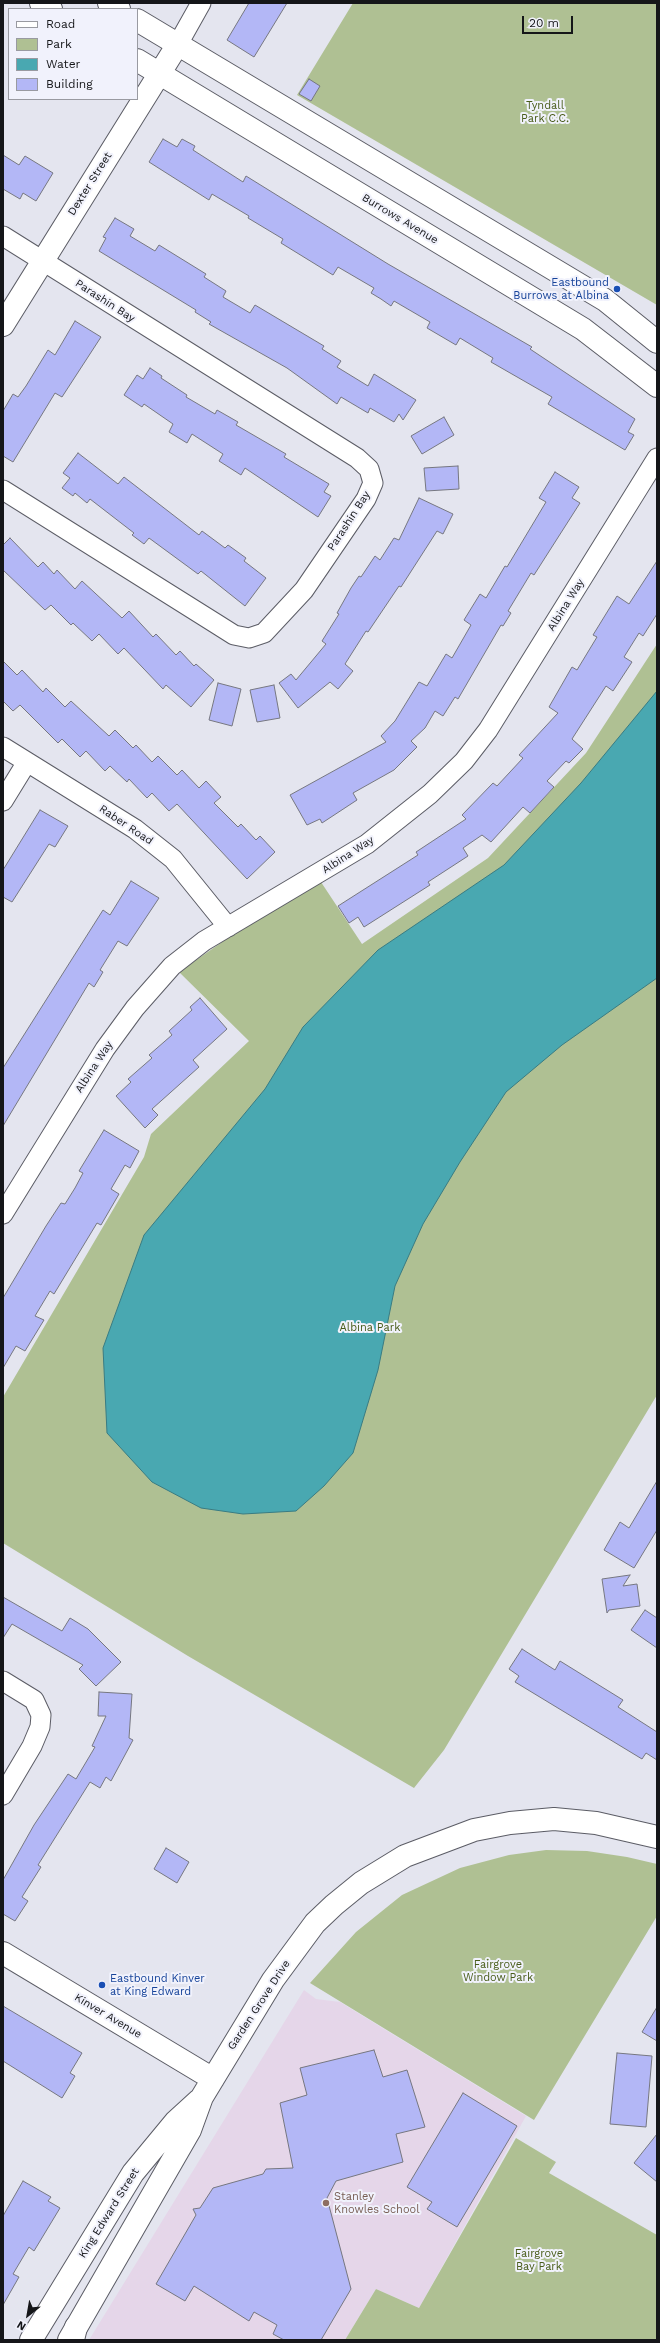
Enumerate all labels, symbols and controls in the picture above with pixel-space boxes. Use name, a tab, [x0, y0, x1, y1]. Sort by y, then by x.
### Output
legend	[8, 8, 138, 100]
scale bar	[524, 8, 575, 34]
text: 20 m	[529, 16, 559, 30]
text: Road	[46, 17, 75, 31]
text: Park	[46, 37, 72, 51]
text: Water	[46, 57, 80, 71]
text: Building	[46, 77, 93, 91]
park label: Tyndall Park C.C.	[521, 99, 569, 125]
street label: Dexter Street	[65, 150, 115, 218]
street label: Burrows Avenue	[359, 191, 441, 247]
place label: Eastbound Burrows at Albina	[513, 276, 609, 302]
street label: Parashin Bay	[73, 277, 137, 325]
marker: Eastbound Burrows at Albina	[612, 284, 622, 294]
street label: Parashin Bay	[325, 489, 373, 553]
street label: Albina Way	[545, 577, 587, 633]
street label: Raber Road	[97, 802, 155, 848]
street label: Albina Way	[320, 833, 376, 877]
street label: Albina Way	[72, 1039, 116, 1095]
park label: Albina Park	[340, 1321, 400, 1335]
street label: Garden Grove Drive	[225, 1958, 293, 2052]
park label: Fairgrove Window Park	[463, 1958, 533, 1984]
place label: Eastbound Kinver at King Edward	[110, 1972, 205, 1998]
marker: Eastbound Kinver at King Edward	[97, 1980, 107, 1990]
street label: Kinver Avenue	[72, 1991, 144, 2041]
street label: King Edward Street	[76, 2166, 142, 2260]
place label: Stanley Knowles School	[334, 2190, 419, 2216]
marker: Stanley Knowles School	[321, 2198, 331, 2208]
park label: Fairgrove Bay Park	[515, 2247, 563, 2273]
north arrow	[8, 2295, 48, 2335]
text: N	[15, 2318, 28, 2333]

